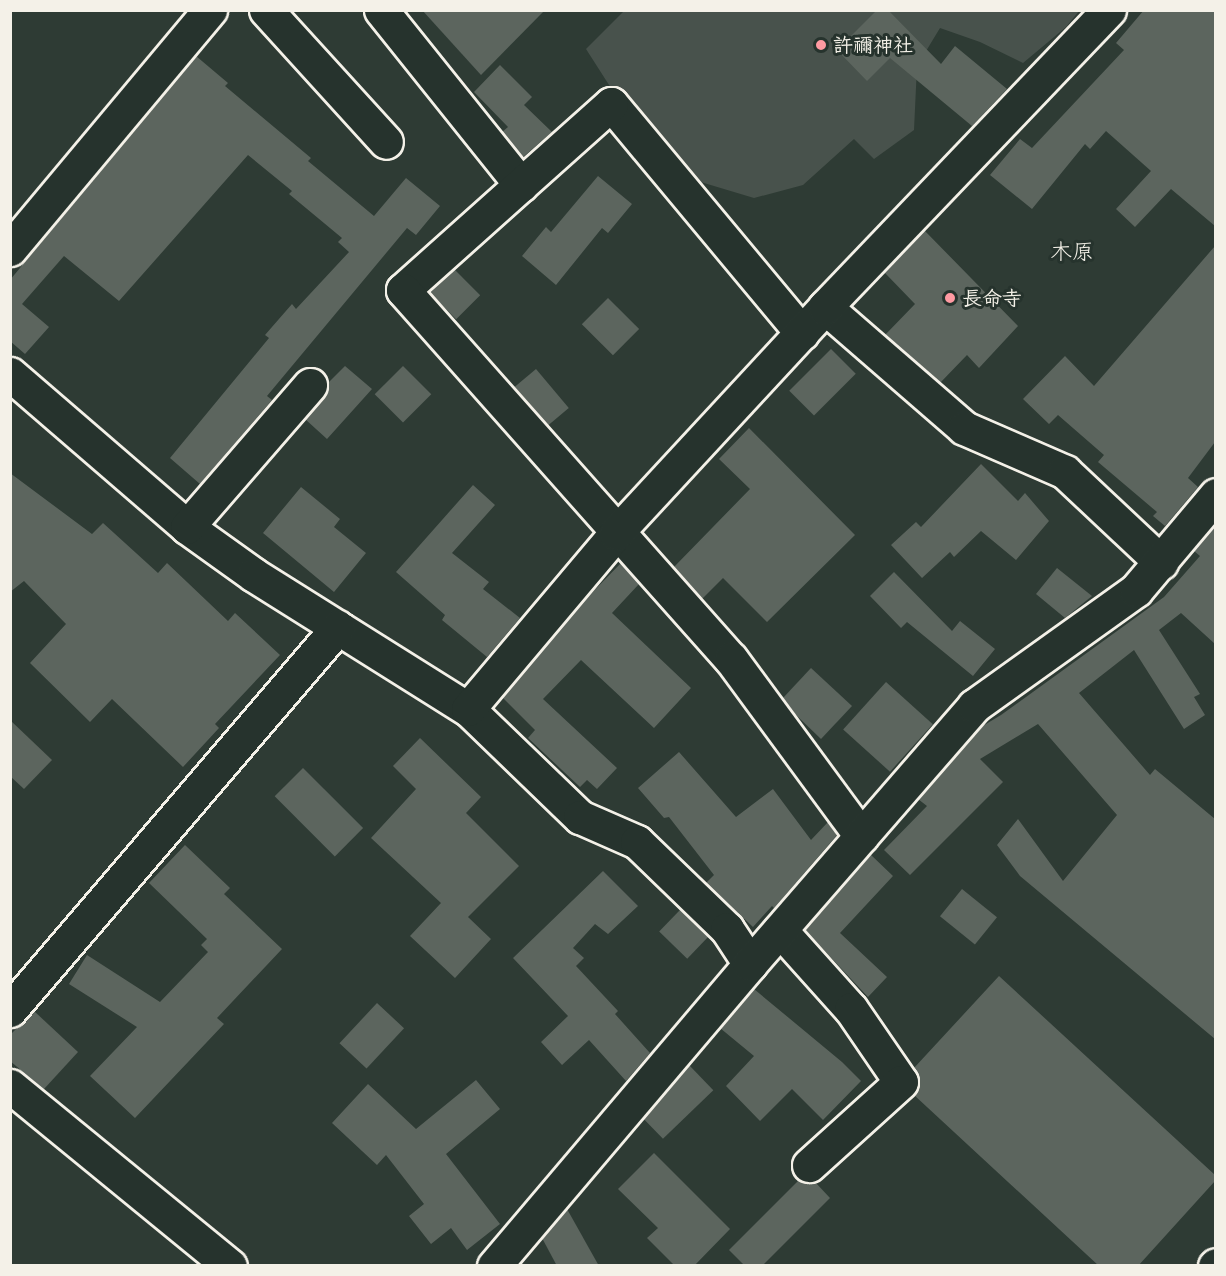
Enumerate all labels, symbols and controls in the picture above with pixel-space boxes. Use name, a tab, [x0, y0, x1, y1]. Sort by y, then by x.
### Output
place label: 許禰神社	[833, 33, 913, 57]
marker: 許禰神社	[814, 38, 828, 52]
district label: 木原	[1050, 239, 1094, 265]
place label: 長命寺	[962, 286, 1022, 310]
marker: 長命寺	[943, 291, 957, 305]

